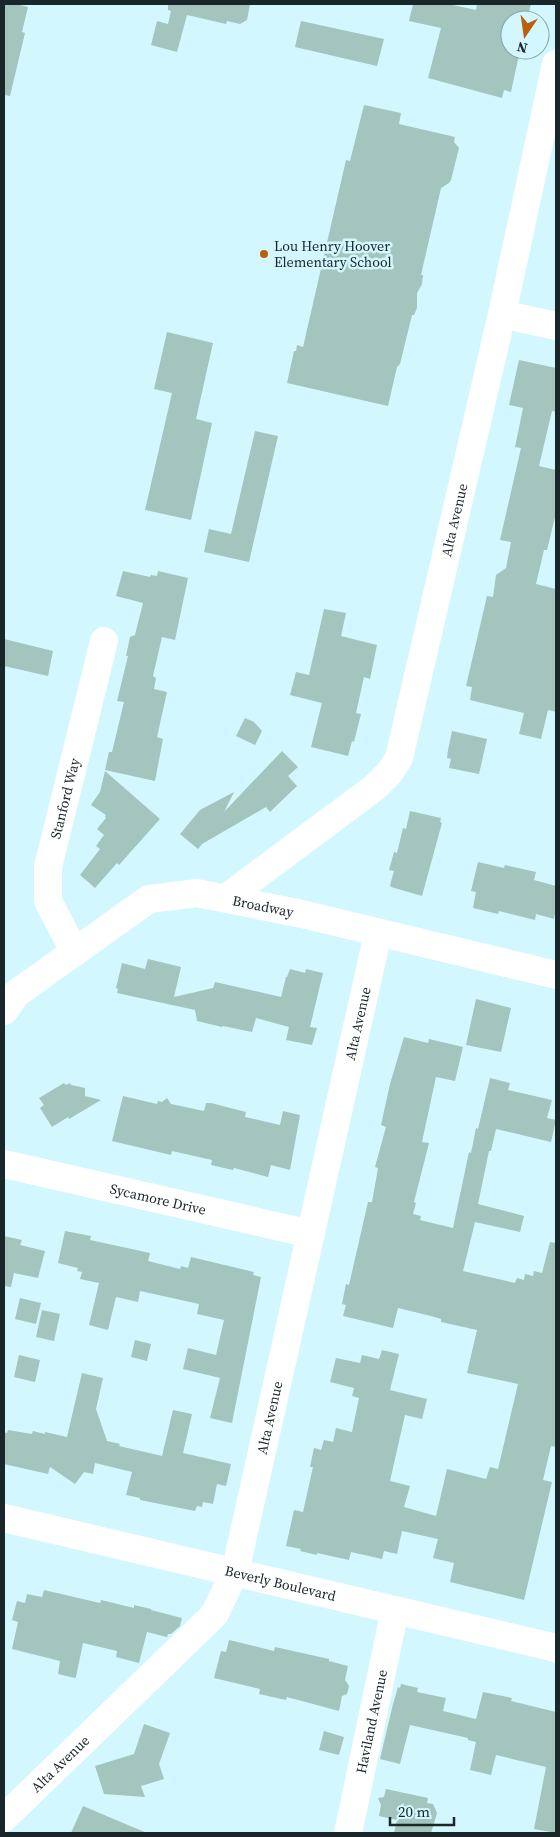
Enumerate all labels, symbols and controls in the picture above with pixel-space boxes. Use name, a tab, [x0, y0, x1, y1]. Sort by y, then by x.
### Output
north arrow	[500, 10, 550, 60]
text: N	[515, 37, 529, 59]
place label: Lou Henry Hoover Elementary School	[274, 236, 392, 272]
marker: Lou Henry Hoover Elementary School	[258, 248, 270, 260]
street label: Alta Avenue	[436, 481, 472, 559]
street label: Stanford Way	[45, 755, 85, 841]
street label: Broadway	[231, 890, 296, 922]
street label: Alta Avenue	[340, 985, 376, 1062]
street label: Sycamore Drive	[108, 1178, 208, 1220]
street label: Alta Avenue	[252, 1379, 287, 1456]
street label: Beverly Boulevard	[223, 1560, 338, 1606]
street label: Haviland Avenue	[351, 1668, 392, 1775]
street label: Alta Avenue	[26, 1731, 94, 1797]
scale bar	[390, 1794, 454, 1826]
text: 20 m	[398, 1801, 430, 1822]

